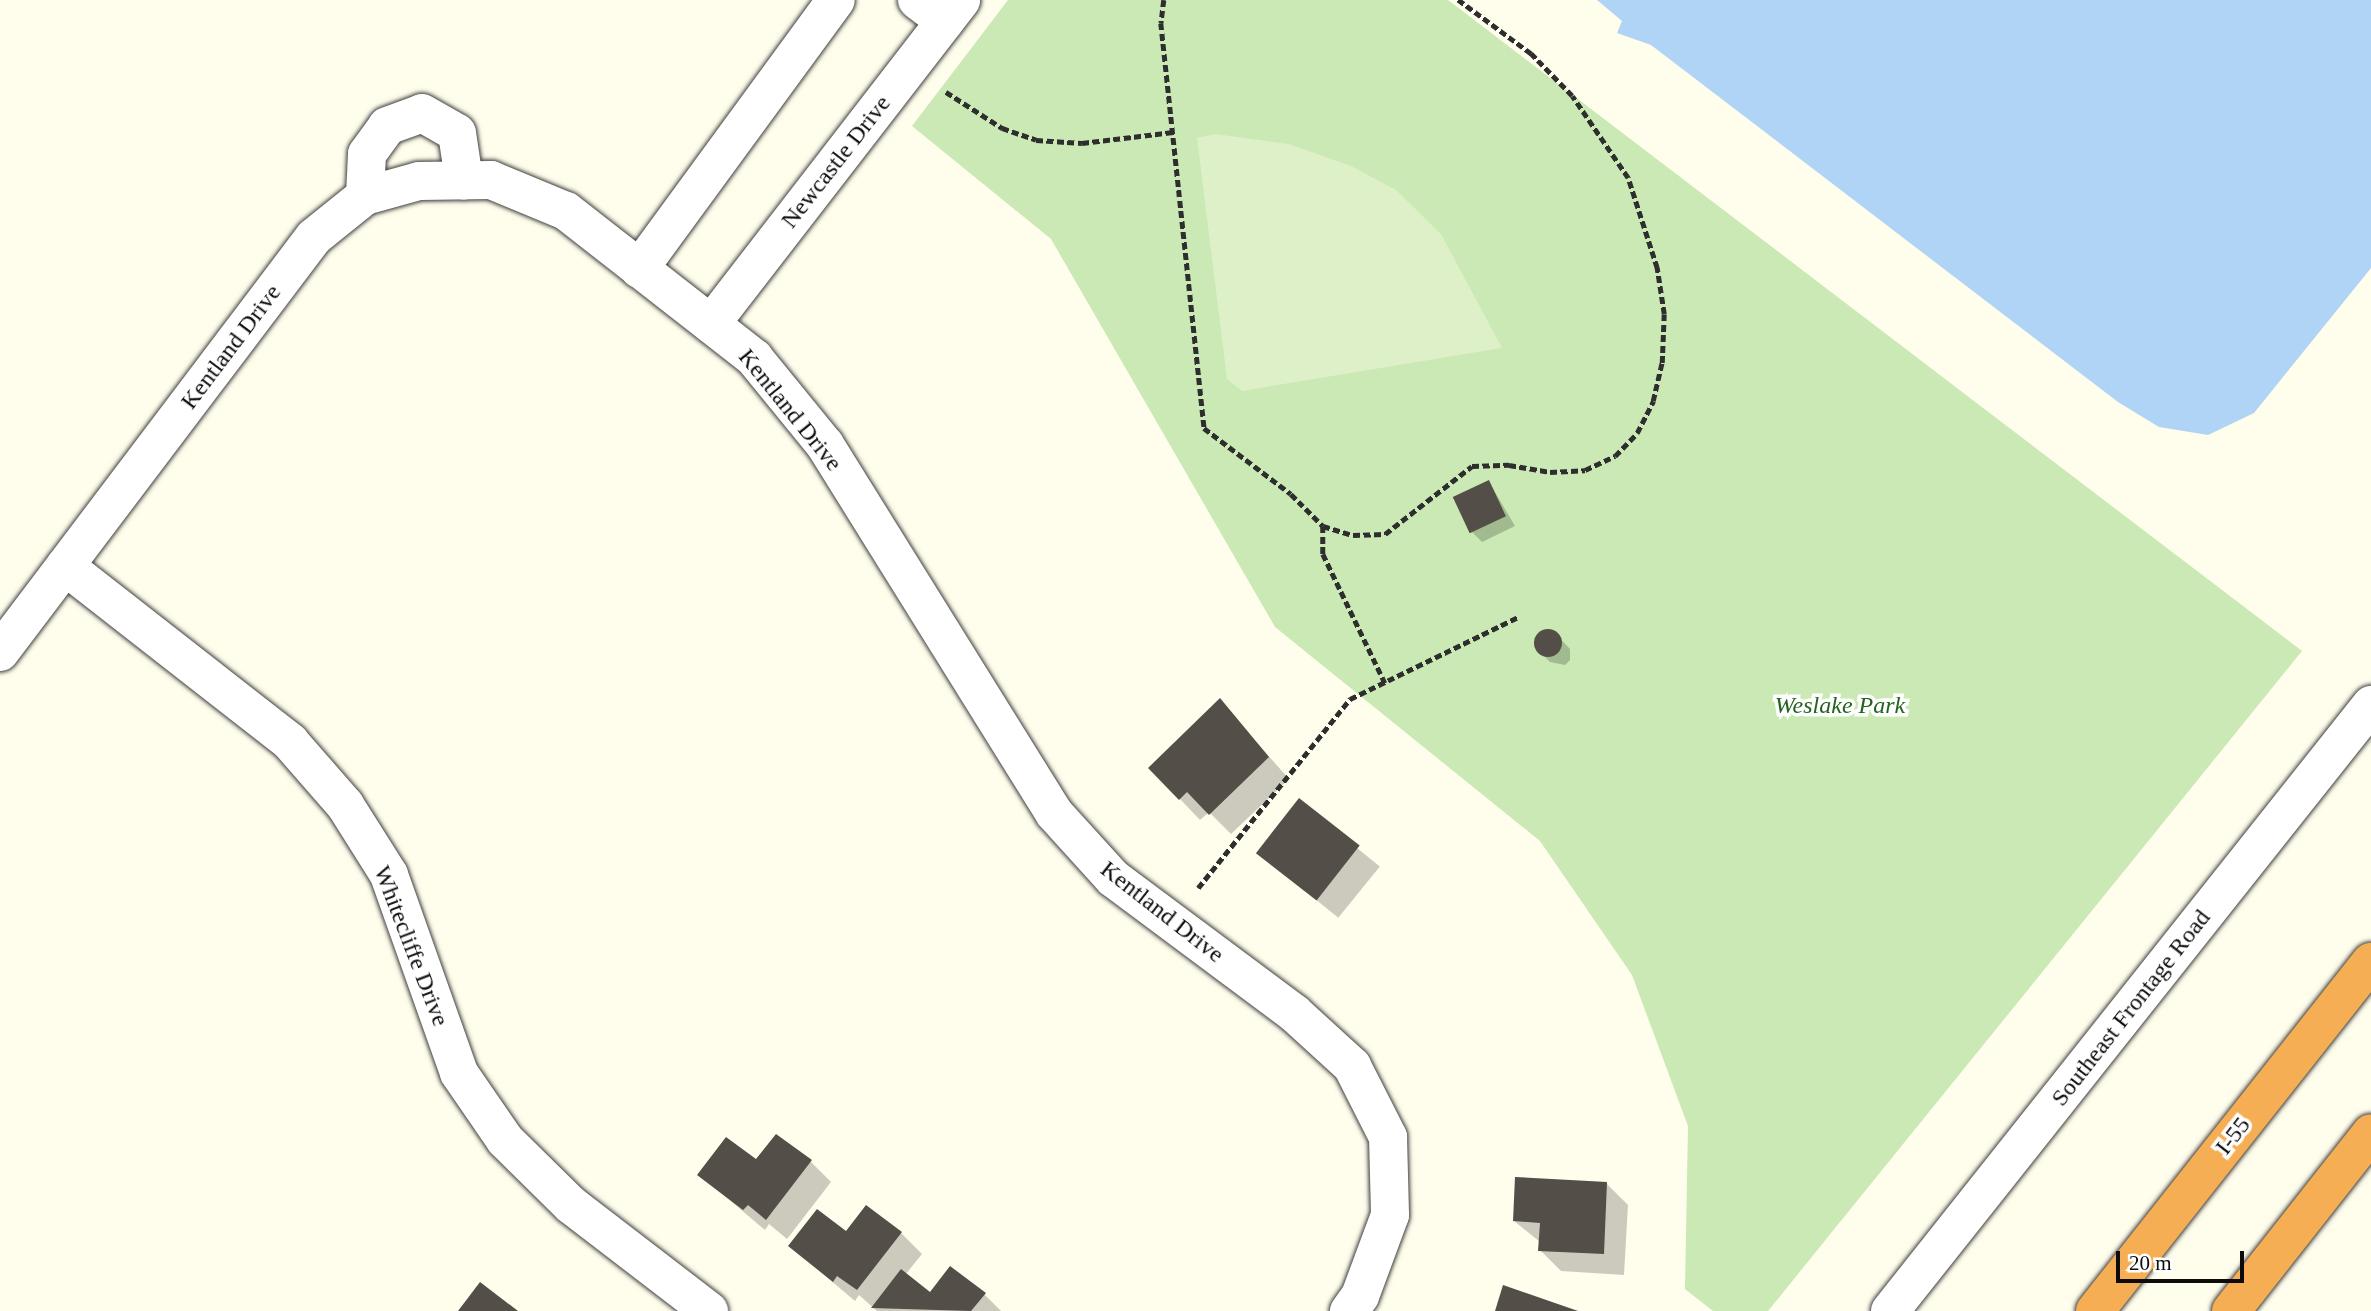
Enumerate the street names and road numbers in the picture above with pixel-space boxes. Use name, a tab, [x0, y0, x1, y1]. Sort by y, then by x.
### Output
street label: Newcastle Drive	[775, 90, 897, 234]
street label: Kentland Drive	[175, 279, 287, 415]
street label: Kentland Drive	[732, 343, 848, 477]
street label: Kentland Drive	[1095, 855, 1229, 969]
street label: Whitecliffe Drive	[367, 862, 455, 1030]
street label: Southeast Frontage Road	[2045, 904, 2217, 1112]
street label: I-55	[2209, 1111, 2257, 1161]

